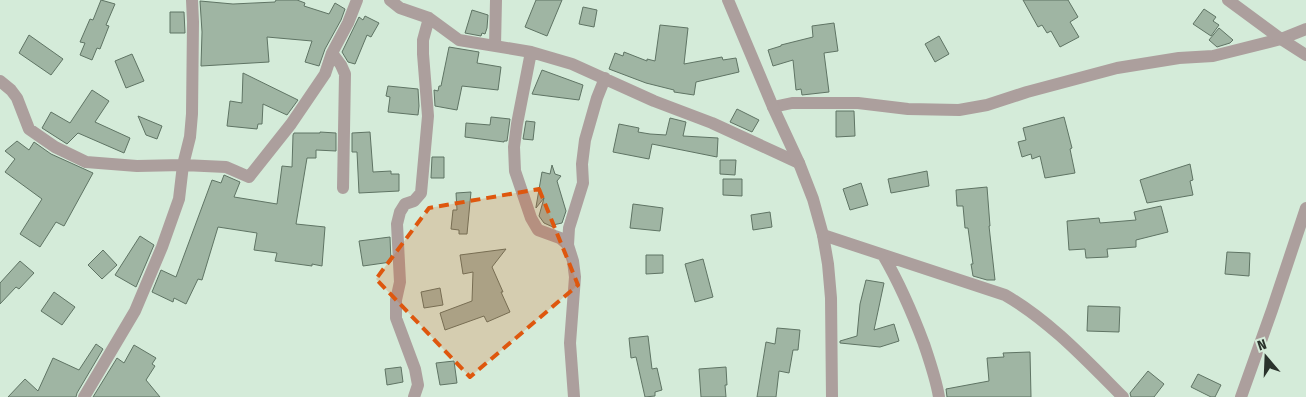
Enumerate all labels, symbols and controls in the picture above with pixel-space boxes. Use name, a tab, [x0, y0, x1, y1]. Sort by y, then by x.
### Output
north arrow	[1241, 332, 1291, 382]
text: N	[1255, 336, 1269, 355]

